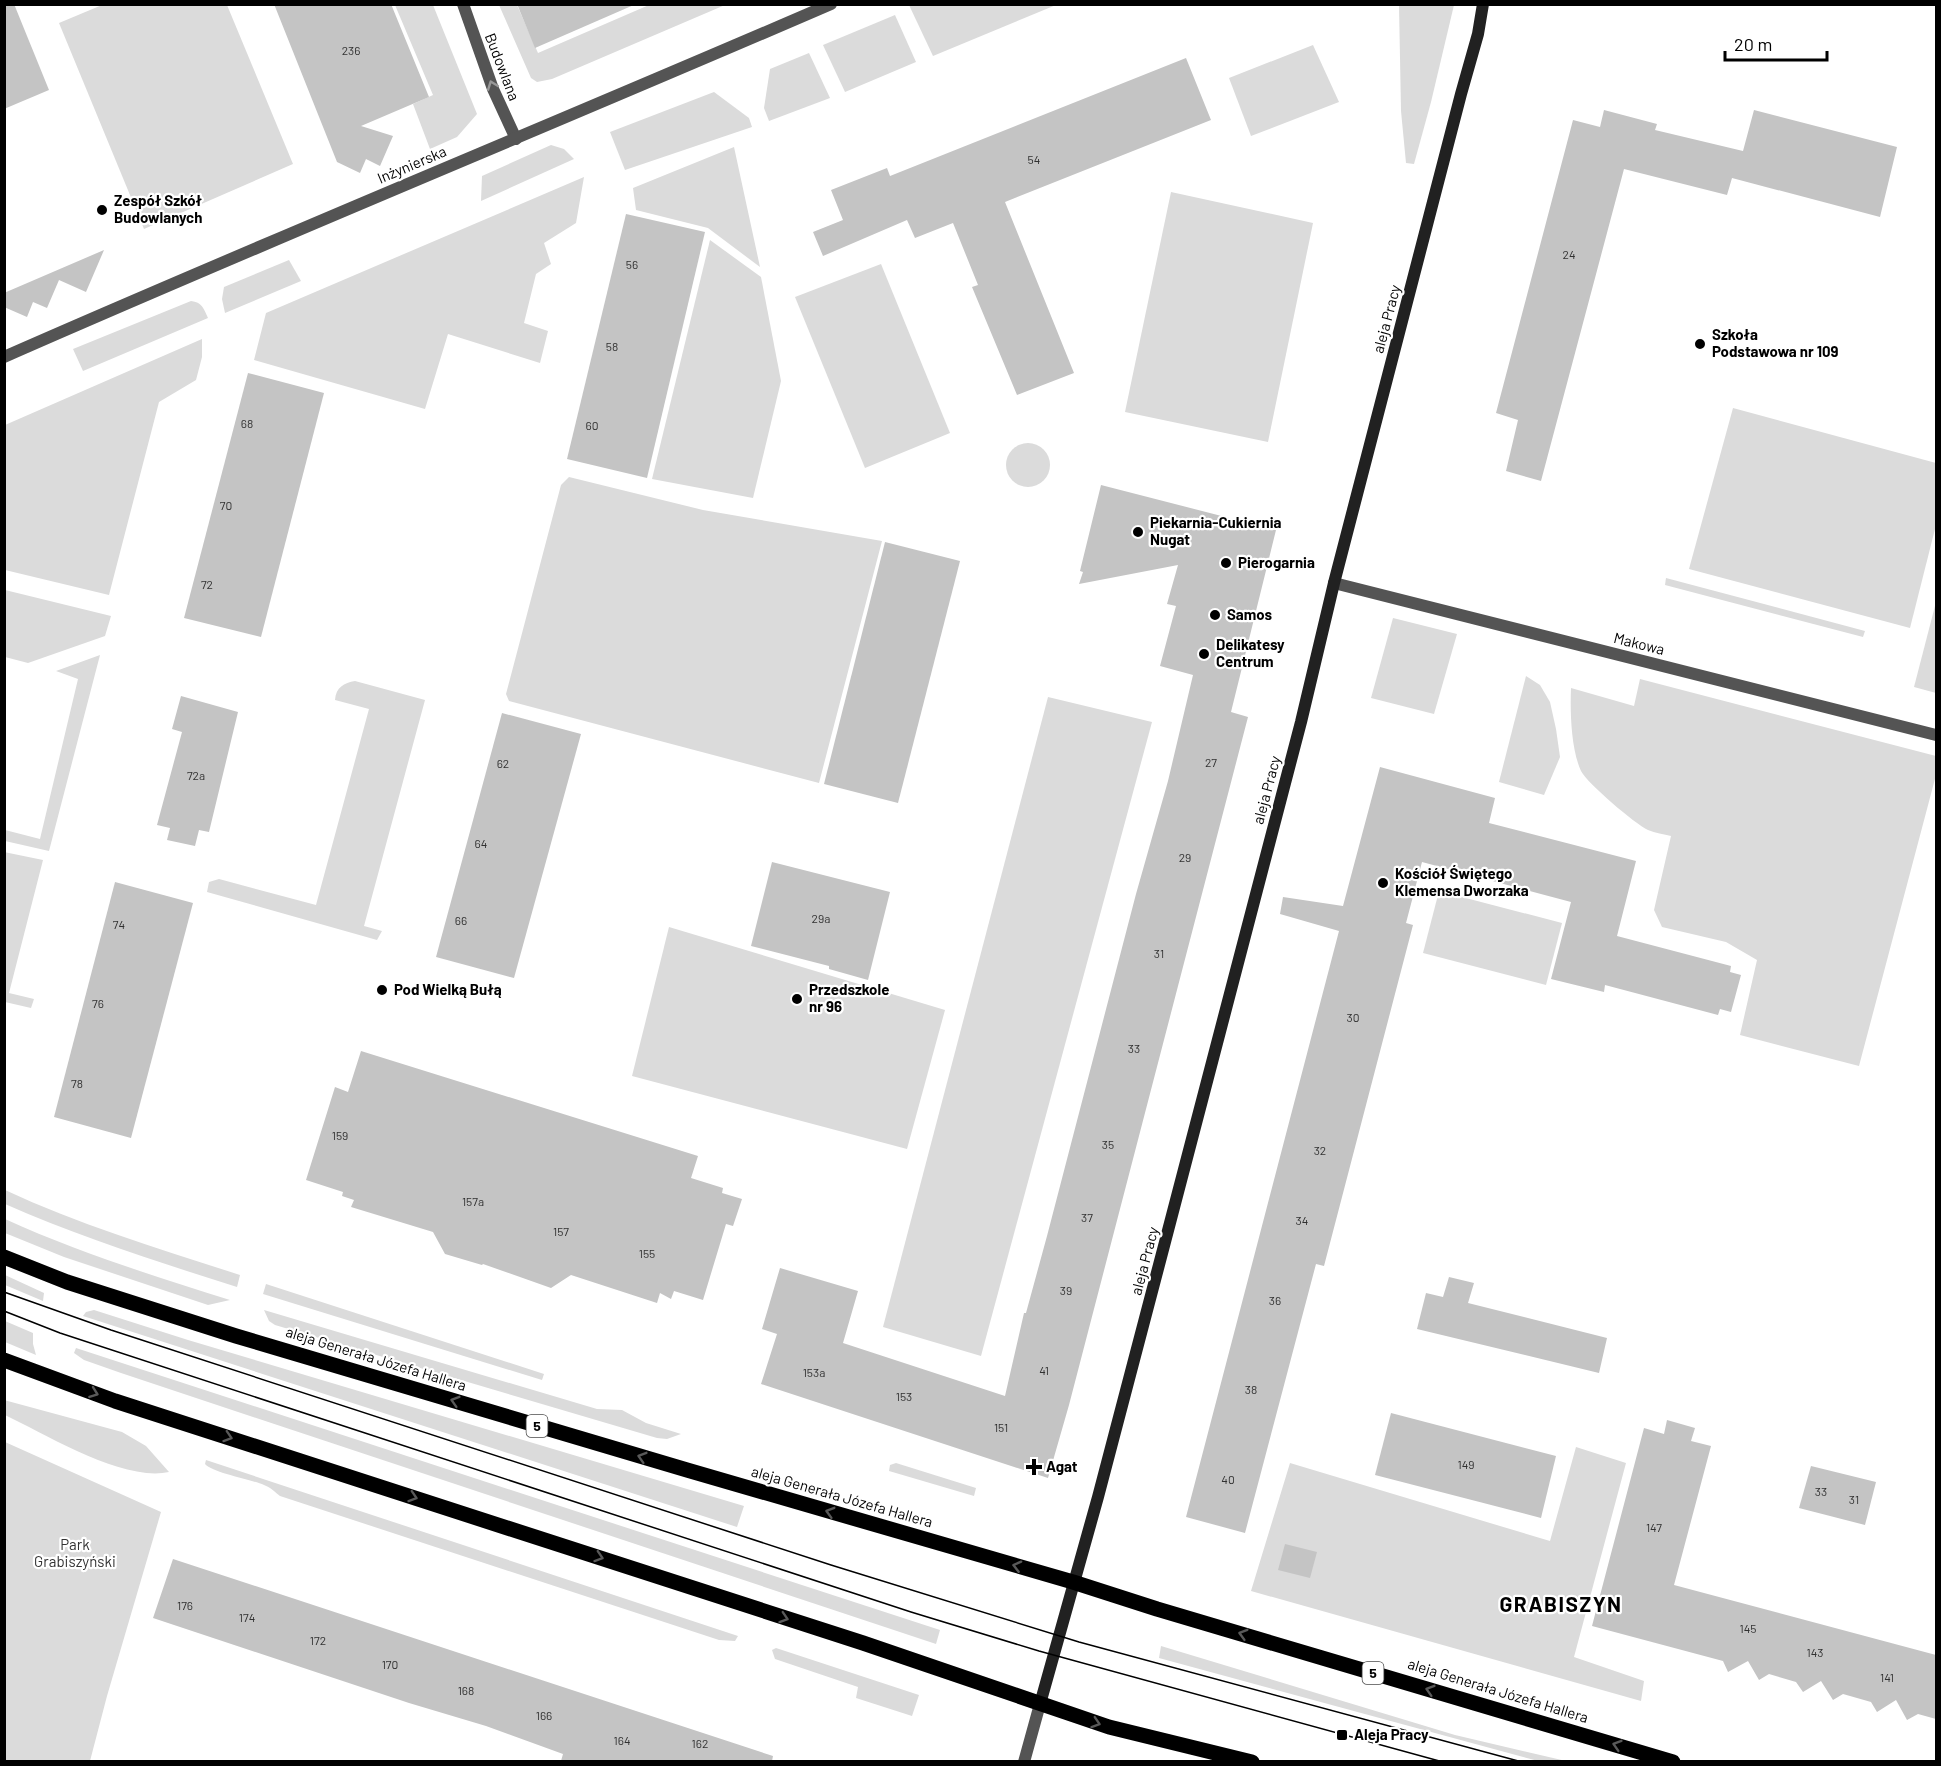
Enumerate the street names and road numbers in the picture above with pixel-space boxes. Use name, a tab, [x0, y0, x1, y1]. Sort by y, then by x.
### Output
street label: Budowlana	[482, 30, 524, 103]
street label: Inżynierska	[374, 142, 449, 187]
street label: aleja Pracy	[1368, 282, 1404, 355]
street label: Makowa	[1612, 628, 1667, 658]
street label: aleja Pracy	[1248, 753, 1284, 826]
street label: aleja Pracy	[1126, 1224, 1162, 1297]
street label: aleja Generała Józefa Hallera	[284, 1322, 469, 1394]
road number: 5	[526, 1415, 548, 1437]
street label: aleja Generała Józefa Hallera	[749, 1461, 935, 1531]
street label: aleja Generała Józefa Hallera	[1406, 1654, 1591, 1726]
road number: 5	[1362, 1662, 1384, 1684]

